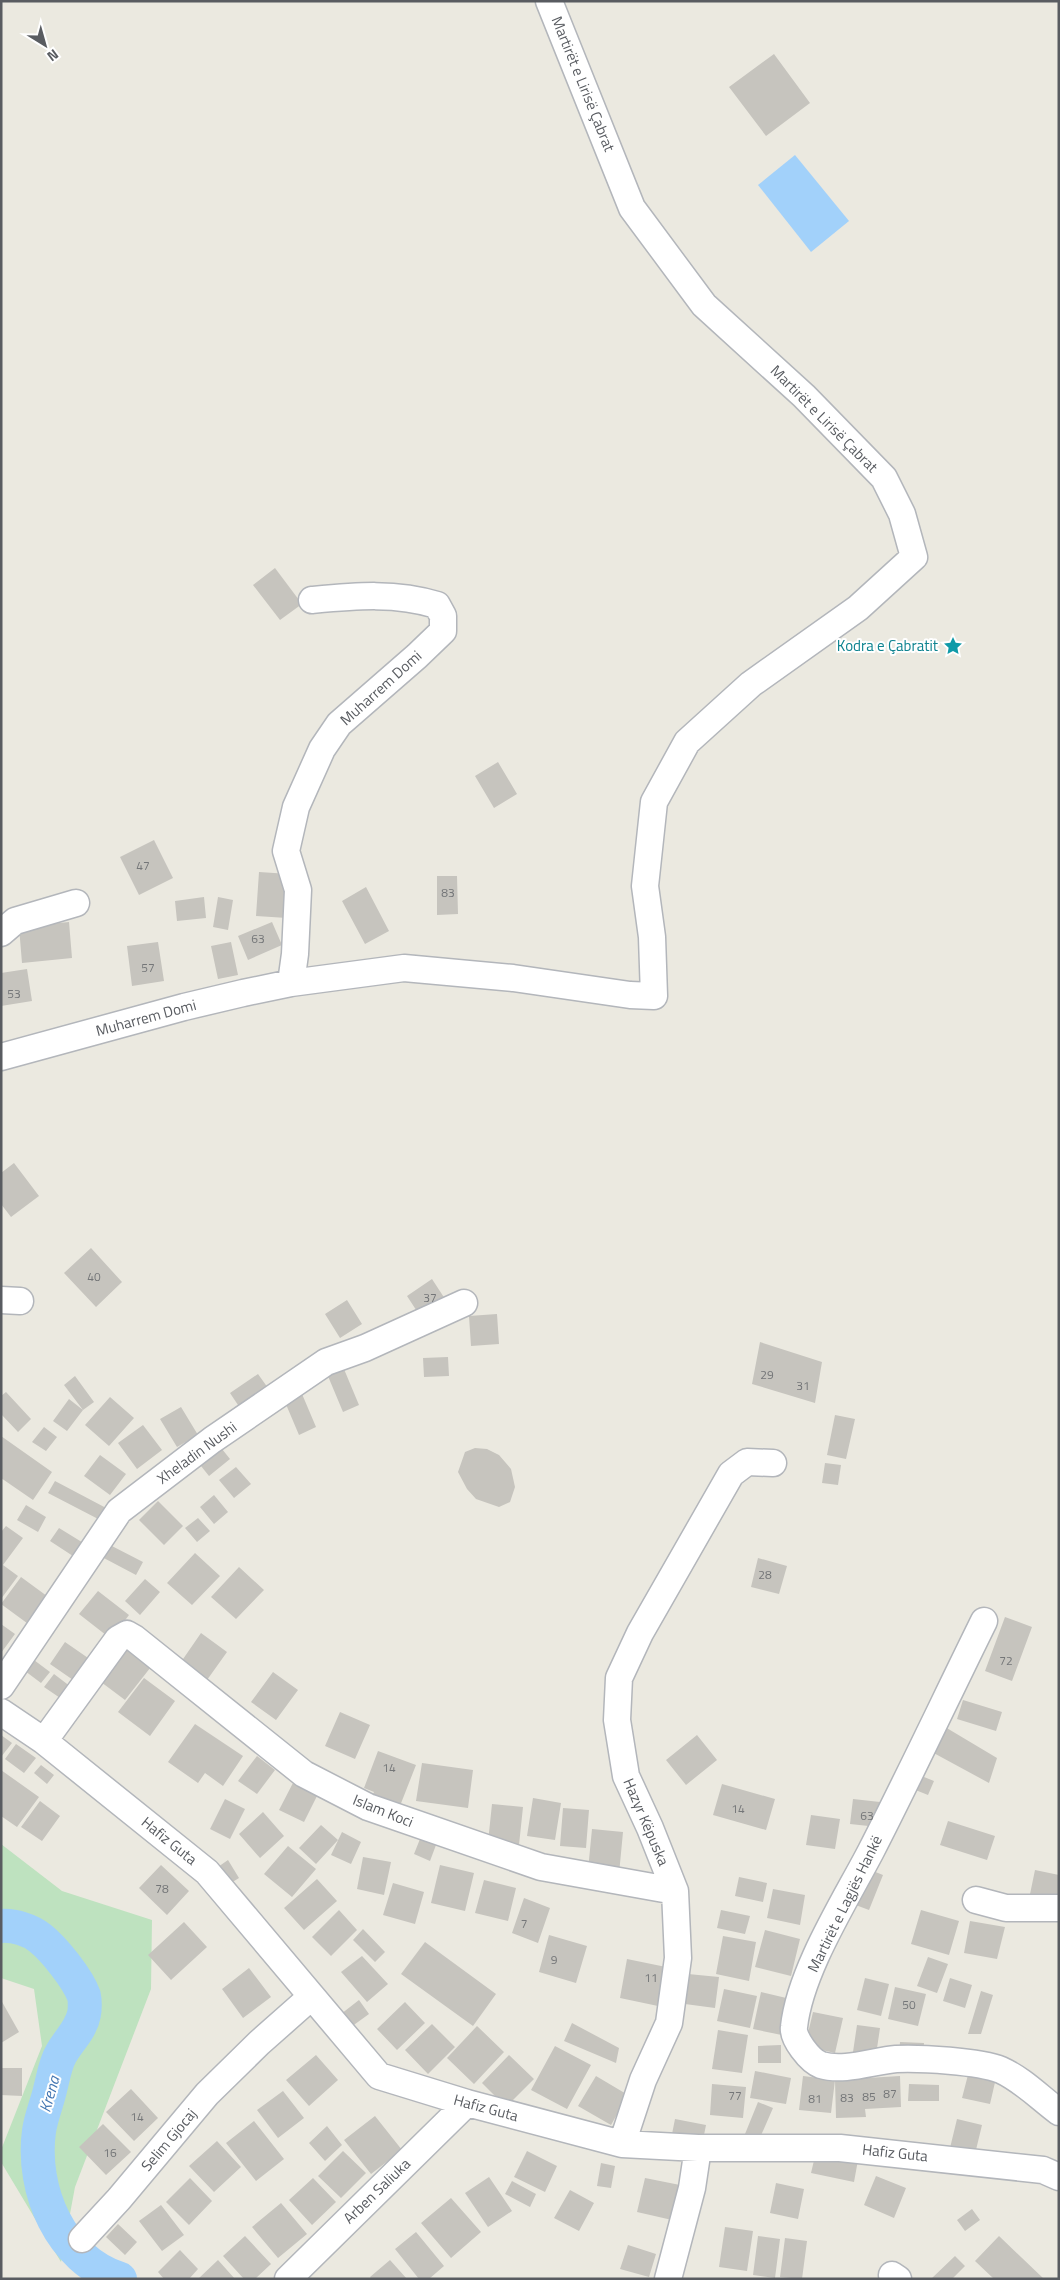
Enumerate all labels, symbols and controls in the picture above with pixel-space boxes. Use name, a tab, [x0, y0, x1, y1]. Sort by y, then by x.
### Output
street label: Martirët e Lirisë Çabrat	[546, 13, 621, 156]
north arrow	[20, 20, 70, 70]
text: N	[43, 44, 63, 67]
street label: Martirët e Lirisë Çabrat	[765, 360, 884, 478]
place label: Kodra e Çabratit	[837, 634, 939, 657]
place icon: Kodra e Çabratit	[942, 635, 964, 657]
street label: Muharrem Domi	[335, 645, 427, 731]
house number: 47	[136, 856, 150, 875]
house number: 83	[441, 883, 455, 902]
house number: 63	[251, 929, 265, 948]
house number: 57	[141, 958, 155, 977]
house number: 53	[7, 984, 21, 1003]
street label: Muharrem Domi	[93, 993, 199, 1042]
house number: 40	[87, 1267, 101, 1286]
house number: 37	[423, 1288, 437, 1307]
house number: 29	[760, 1365, 774, 1384]
house number: 31	[796, 1376, 810, 1395]
street label: Xheladin Nushi	[152, 1416, 241, 1490]
house number: 28	[758, 1565, 772, 1584]
house number: 72	[999, 1651, 1013, 1670]
house number: 14	[382, 1758, 396, 1777]
street label: Hazyr Këpuska	[618, 1774, 676, 1870]
street label: Islam Koci	[349, 1788, 417, 1833]
house number: 14	[731, 1799, 745, 1818]
house number: 63	[860, 1806, 874, 1825]
street label: Hafiz Guta	[136, 1811, 203, 1871]
street label: Martirët e Lagjës Hankë	[801, 1831, 888, 1976]
house number: 78	[155, 1879, 169, 1898]
house number: 7	[521, 1914, 527, 1933]
house number: 9	[551, 1950, 558, 1969]
house number: 11	[644, 1968, 658, 1987]
house number: 50	[902, 1995, 916, 2014]
water label: Krena	[32, 2072, 66, 2115]
house number: 87	[883, 2084, 897, 2103]
house number: 77	[728, 2086, 742, 2105]
house number: 85	[862, 2087, 876, 2106]
street label: Hafiz Guta	[451, 2088, 521, 2127]
house number: 83	[840, 2088, 854, 2107]
house number: 81	[808, 2089, 822, 2108]
street label: Selim Gjocaj	[135, 2103, 202, 2176]
house number: 14	[130, 2107, 144, 2126]
street label: Hafiz Guta	[861, 2138, 930, 2167]
house number: 16	[103, 2143, 117, 2162]
street label: Arben Saliuka	[338, 2152, 416, 2229]

